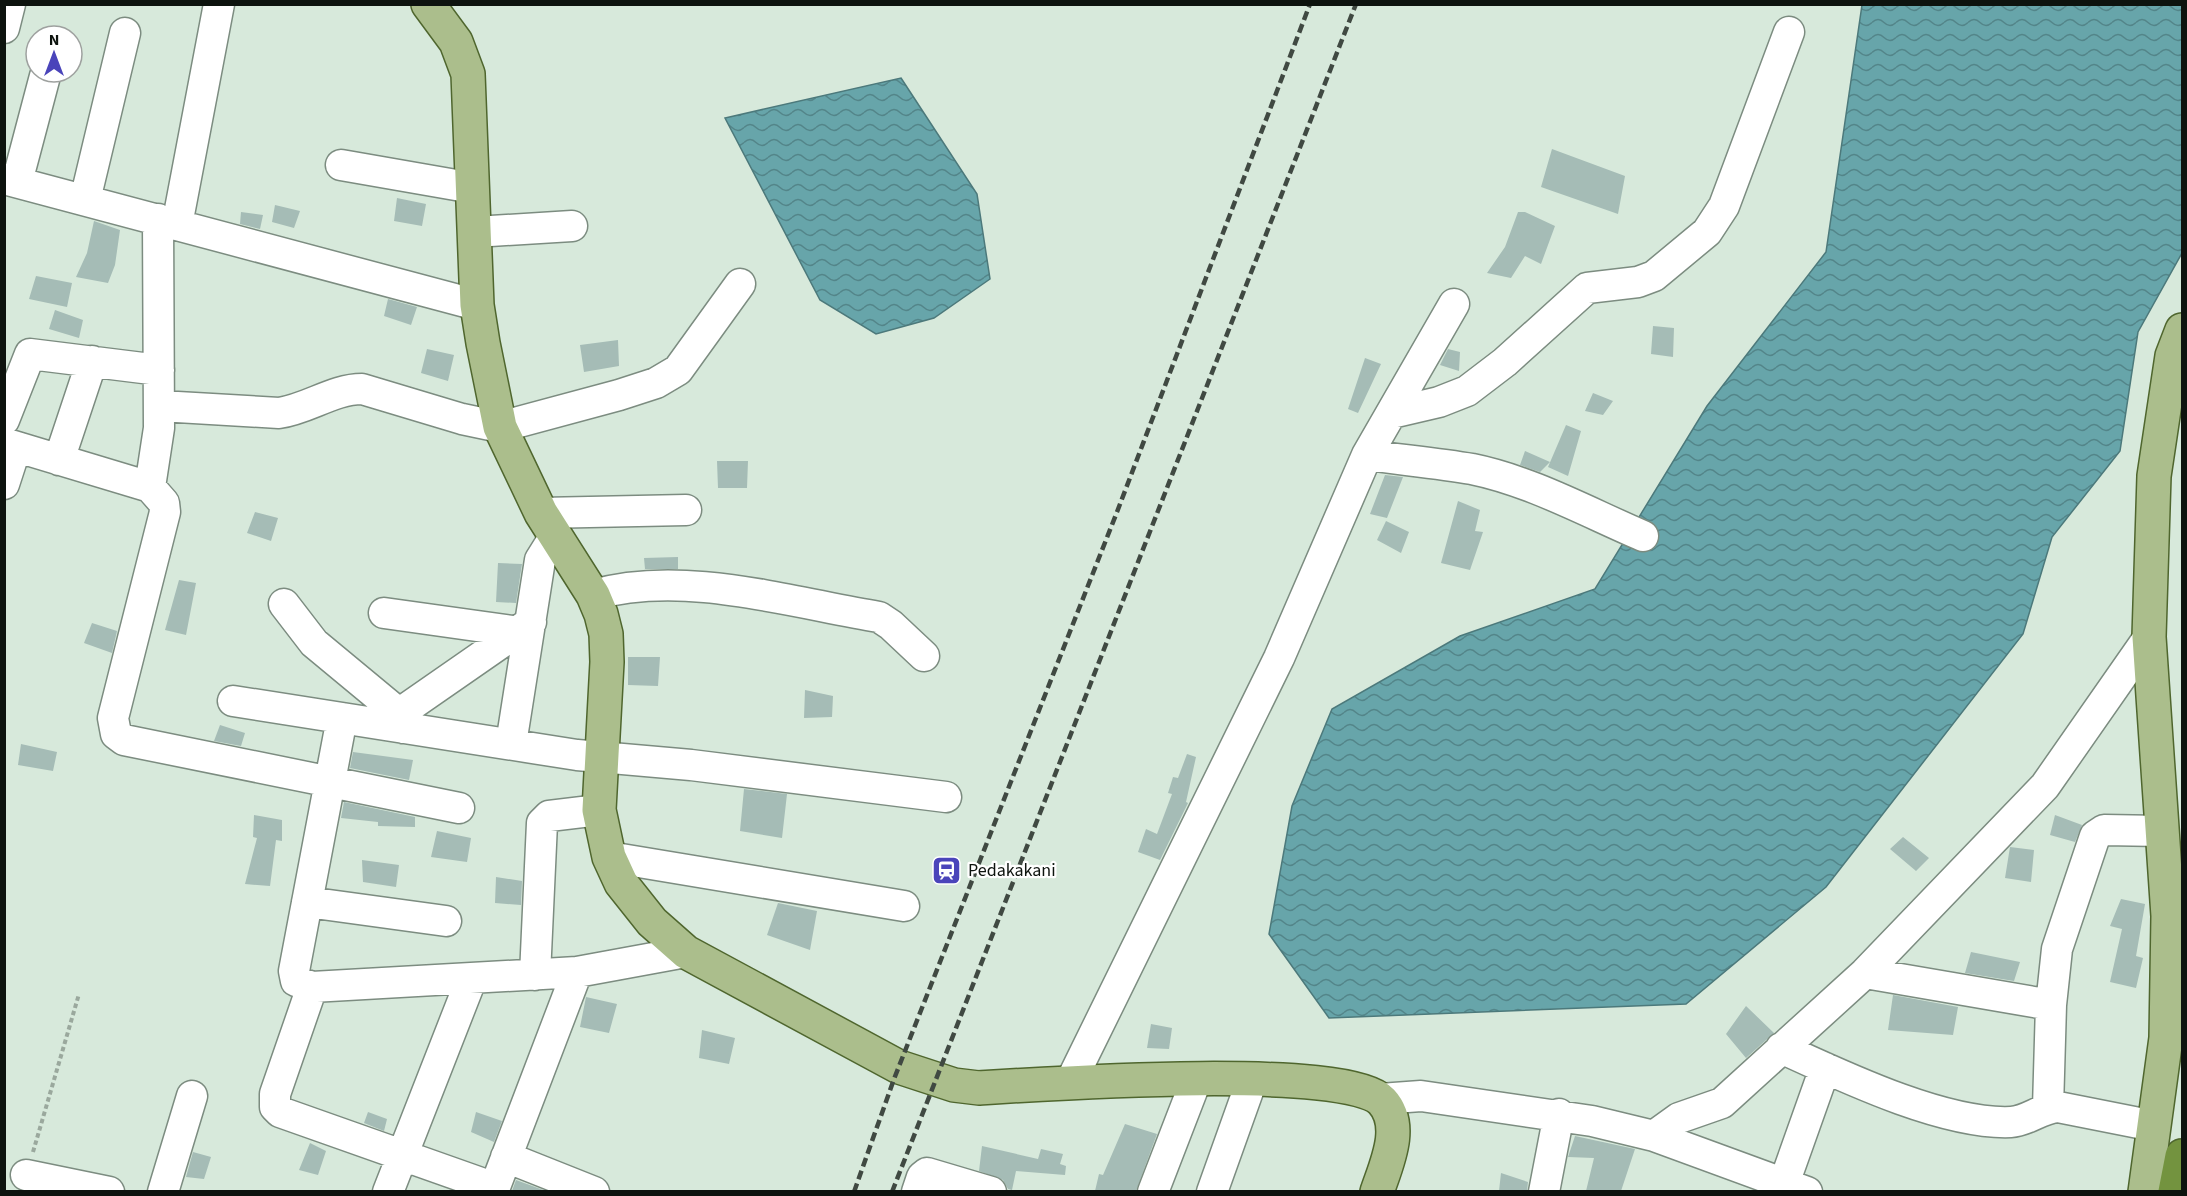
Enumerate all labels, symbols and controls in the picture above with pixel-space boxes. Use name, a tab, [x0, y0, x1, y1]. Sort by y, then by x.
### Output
north arrow	[24, 24, 84, 84]
text: N	[49, 29, 59, 51]
station icon: Pedakakani	[931, 854, 963, 886]
place label: Pedakakani	[968, 858, 1056, 883]

